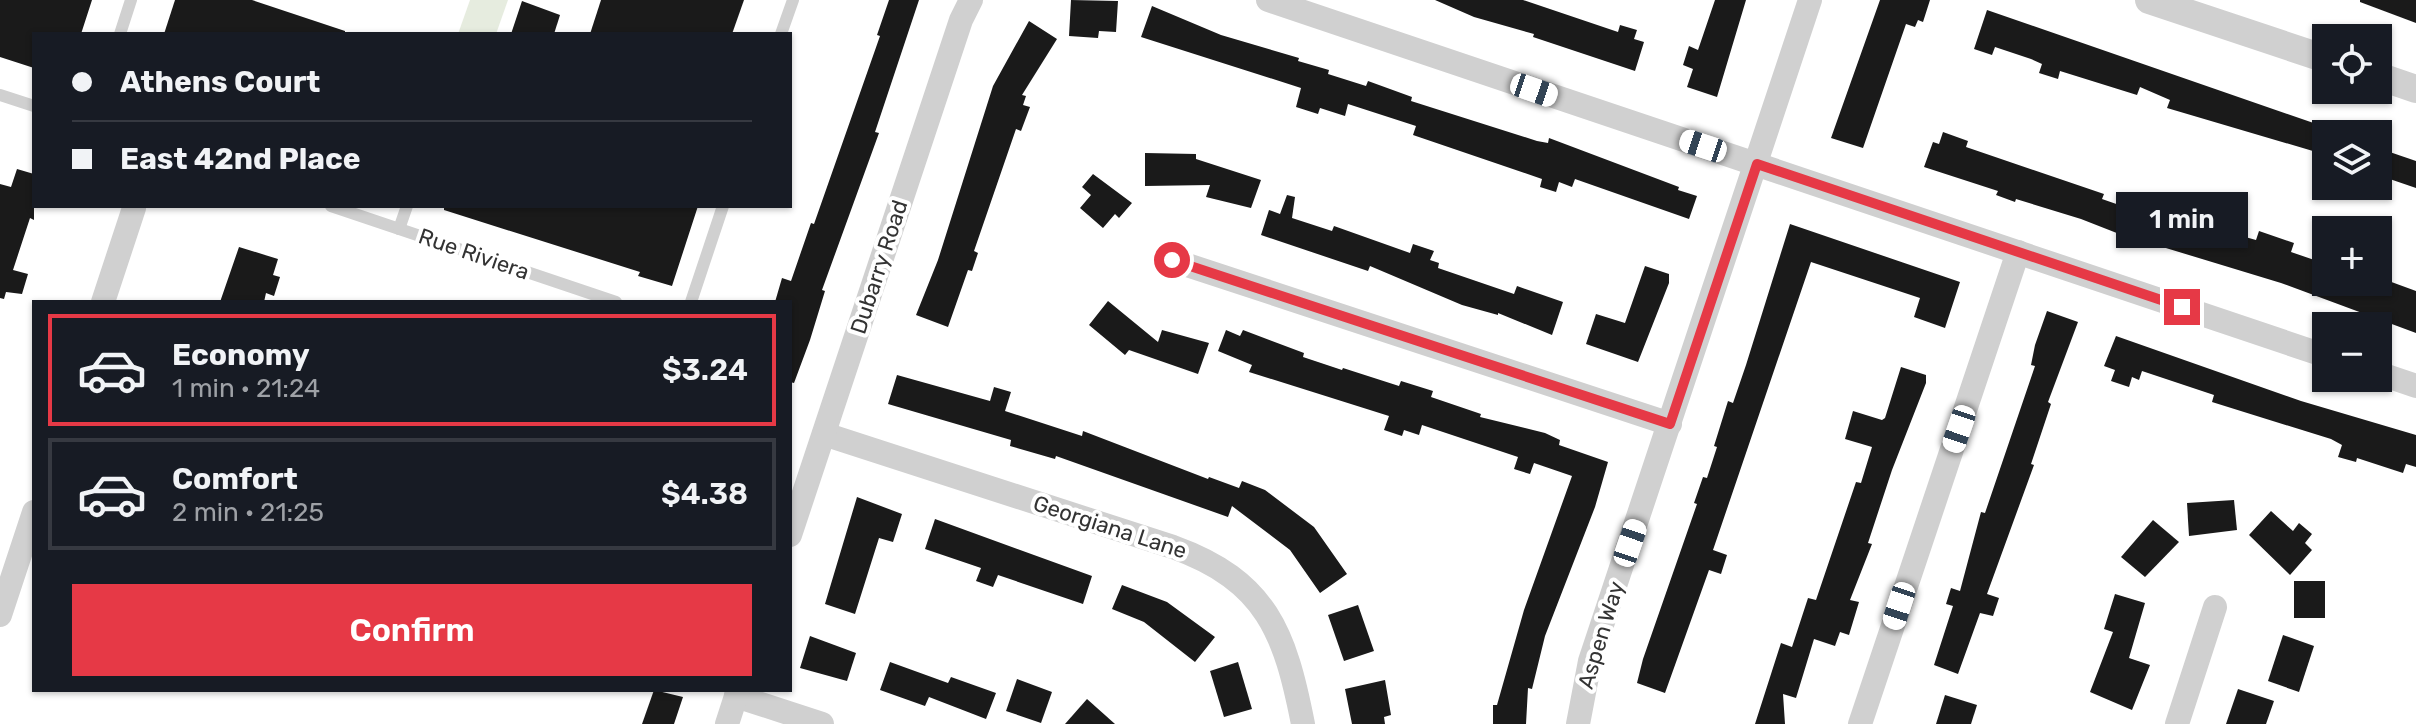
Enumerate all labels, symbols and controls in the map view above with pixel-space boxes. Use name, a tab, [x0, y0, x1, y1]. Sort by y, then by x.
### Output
map controls	[2312, 24, 2392, 392]
button: locate	[2312, 24, 2392, 104]
text: Athens Court	[120, 64, 320, 100]
car	[1507, 71, 1561, 109]
button: layers	[2312, 120, 2392, 200]
car	[1676, 127, 1730, 165]
text: East 42nd Place	[120, 141, 360, 177]
callout: 1 min	[2116, 191, 2248, 247]
street label: Dubarry Road	[845, 197, 913, 337]
text: 1 min	[2149, 204, 2215, 235]
button: +	[2312, 216, 2392, 296]
street label: Rue Riviera	[415, 222, 533, 286]
route start	[1154, 242, 1190, 278]
route end	[2164, 289, 2200, 325]
button: −	[2312, 312, 2392, 392]
icon: car	[76, 334, 148, 406]
text: Economy	[172, 337, 310, 373]
text: $3.24	[662, 352, 748, 388]
text: 1 min · 21:24	[172, 373, 320, 404]
car	[1940, 402, 1978, 456]
icon: car	[76, 458, 148, 530]
text: Comfort	[172, 461, 298, 497]
text: $4.38	[661, 476, 748, 512]
street label: Georgiana Lane	[1030, 489, 1190, 565]
text: 2 min · 21:25	[172, 497, 324, 528]
car	[1611, 516, 1649, 570]
street label: Aspen Way	[1572, 578, 1630, 692]
car	[1880, 579, 1918, 633]
button: Confirm	[72, 584, 752, 676]

